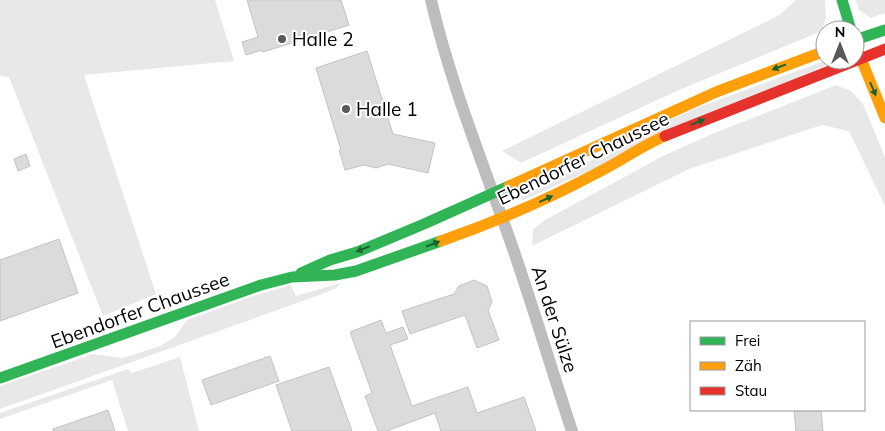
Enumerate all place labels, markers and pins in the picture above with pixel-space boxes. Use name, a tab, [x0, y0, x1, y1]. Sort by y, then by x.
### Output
place label: Halle 2	[292, 27, 354, 51]
marker: Halle 2	[276, 33, 288, 45]
place label: Halle 1	[356, 97, 418, 121]
marker: Halle 1	[340, 103, 352, 115]

